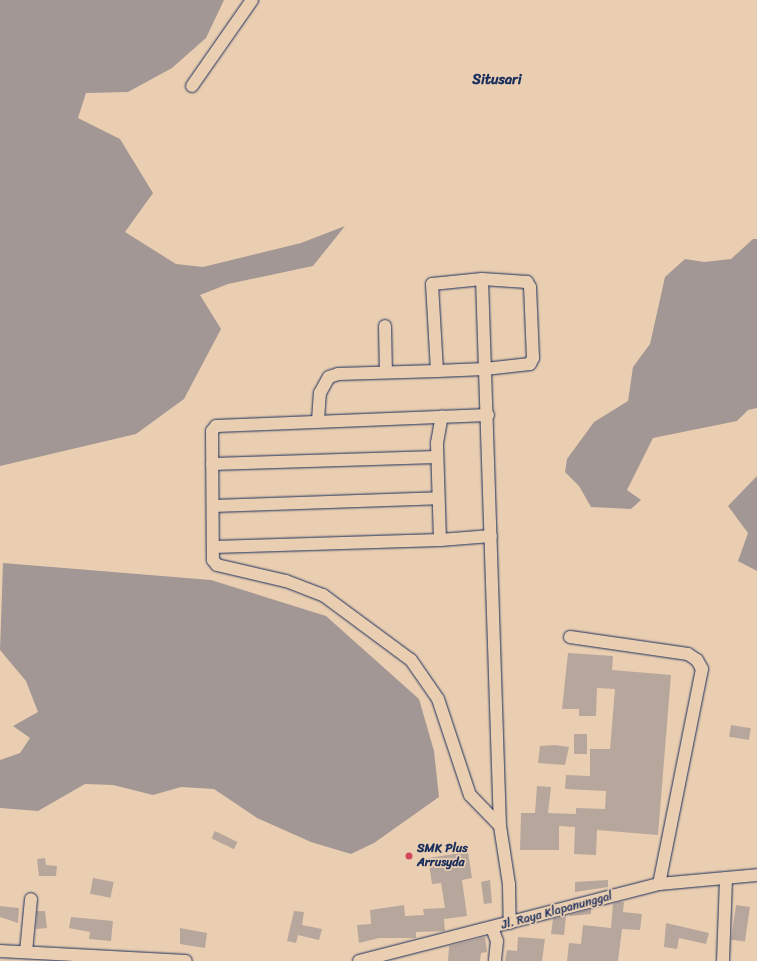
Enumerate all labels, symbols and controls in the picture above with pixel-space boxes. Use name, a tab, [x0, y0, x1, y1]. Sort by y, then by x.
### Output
district label: Situsari	[472, 72, 522, 88]
place label: SMK Plus Arrusyda	[417, 842, 468, 870]
marker: SMK Plus Arrusyda	[404, 851, 414, 861]
street label: Jl. Raya Klapanunggal	[500, 889, 614, 933]

